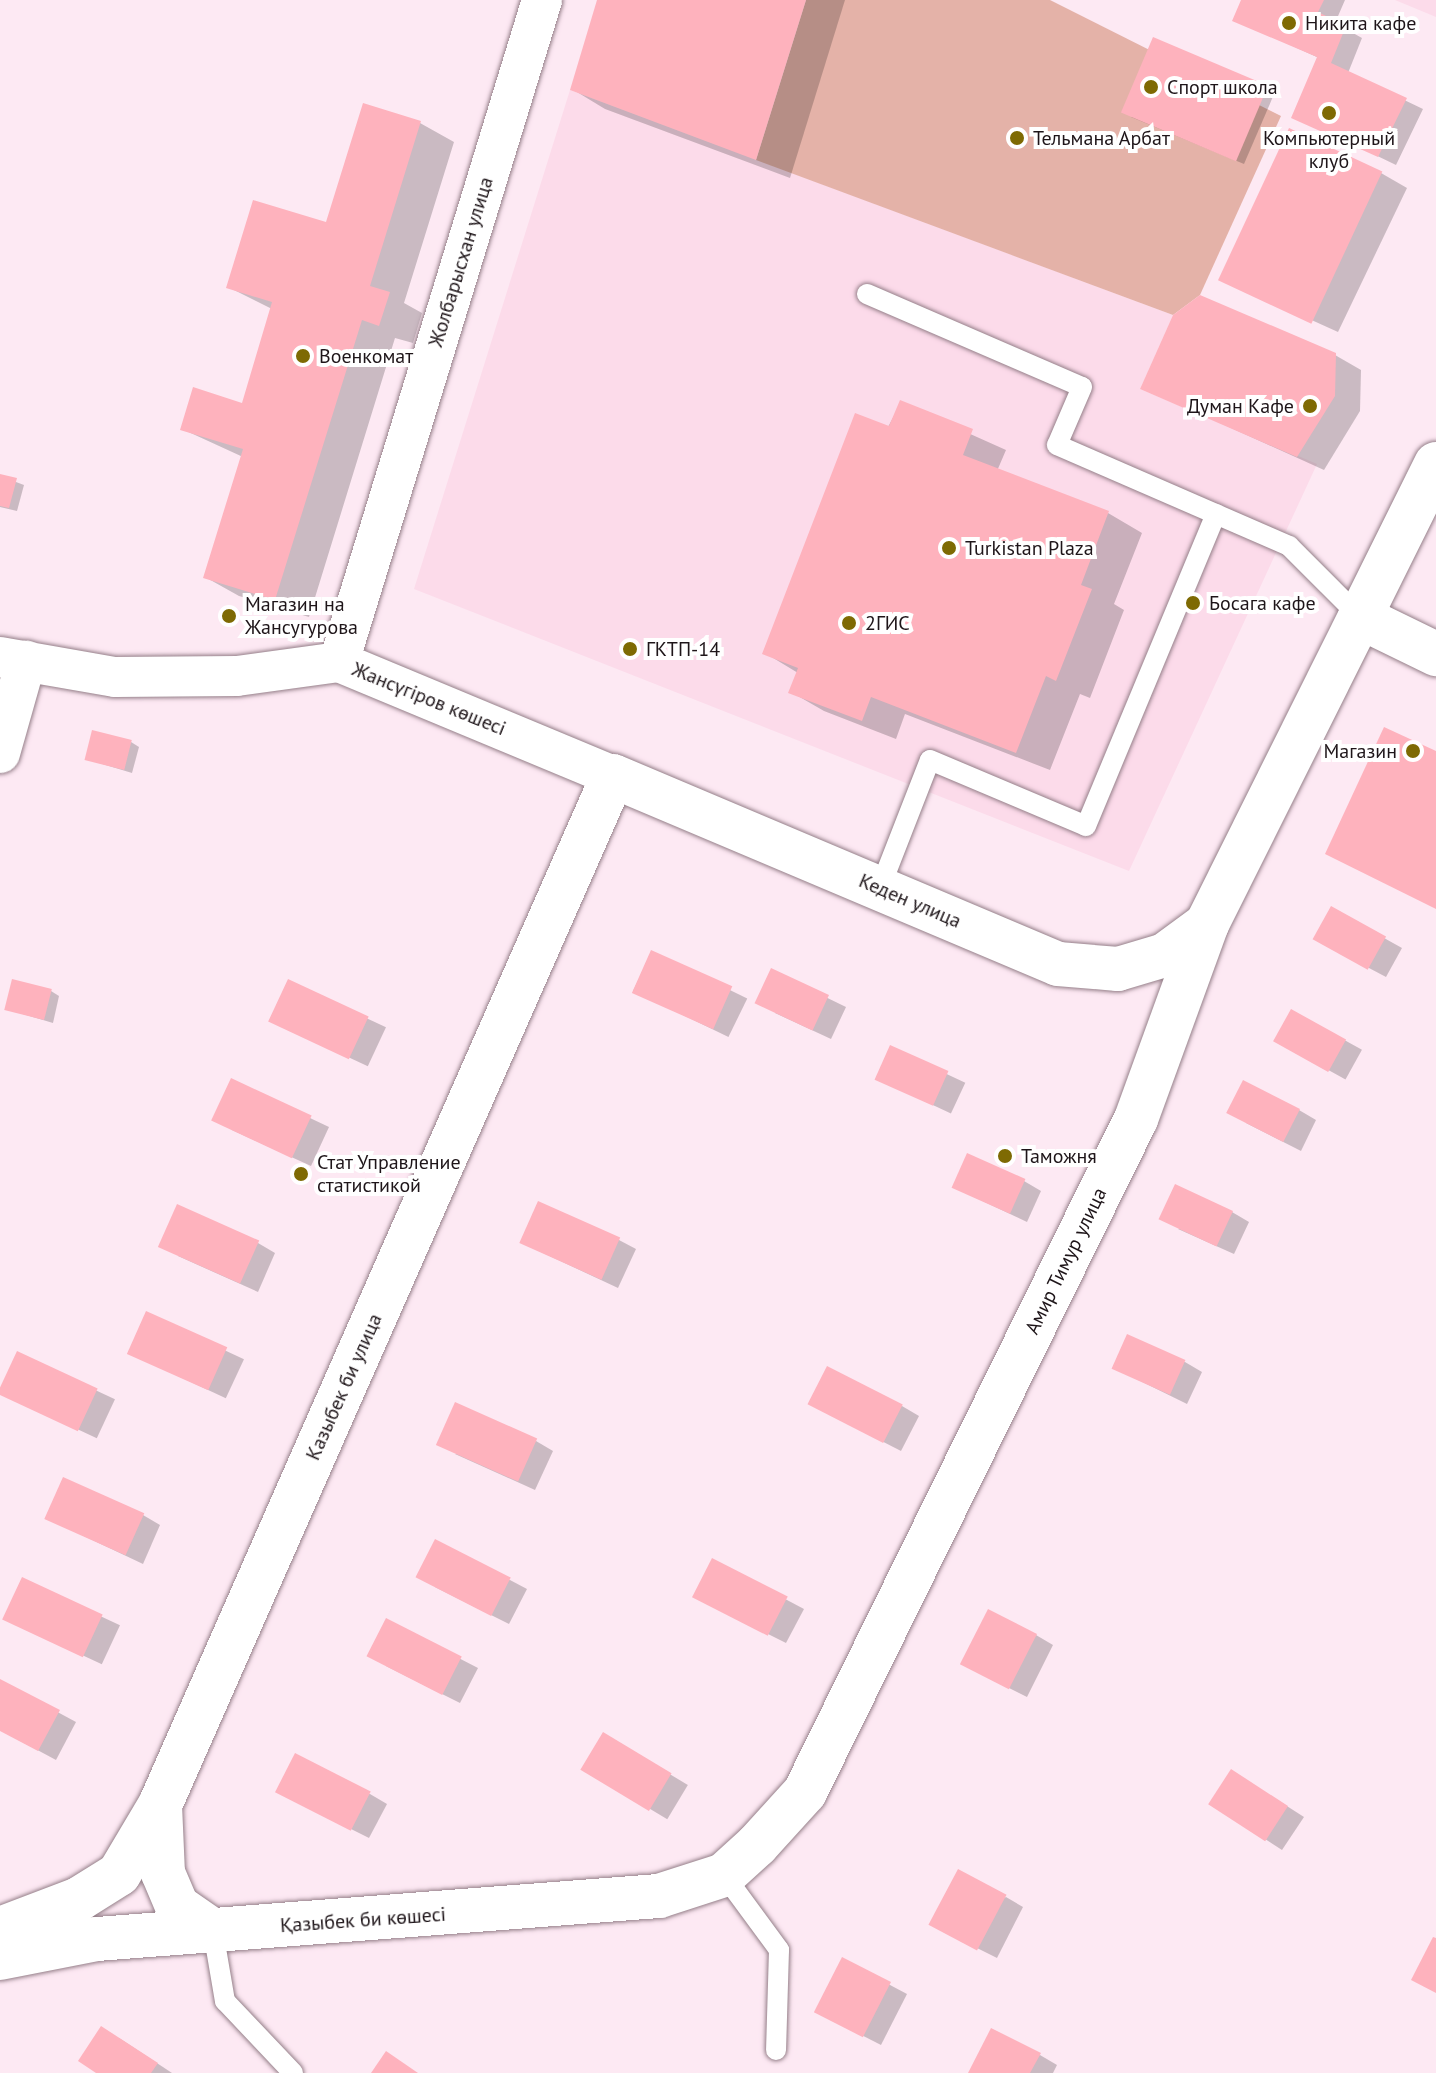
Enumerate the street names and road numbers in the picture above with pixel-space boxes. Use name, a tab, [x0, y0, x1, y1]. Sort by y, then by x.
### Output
street label: Жолбарысхан улица	[424, 174, 498, 350]
street label: Жансүгіров көшесі	[348, 657, 510, 741]
street label: Кеден улица	[855, 869, 965, 933]
street label: Амир Тимур улица	[1020, 1183, 1112, 1339]
street label: Казыбек би улица	[301, 1310, 387, 1464]
street label: Қазыбек би көшесі	[279, 1902, 447, 1938]

